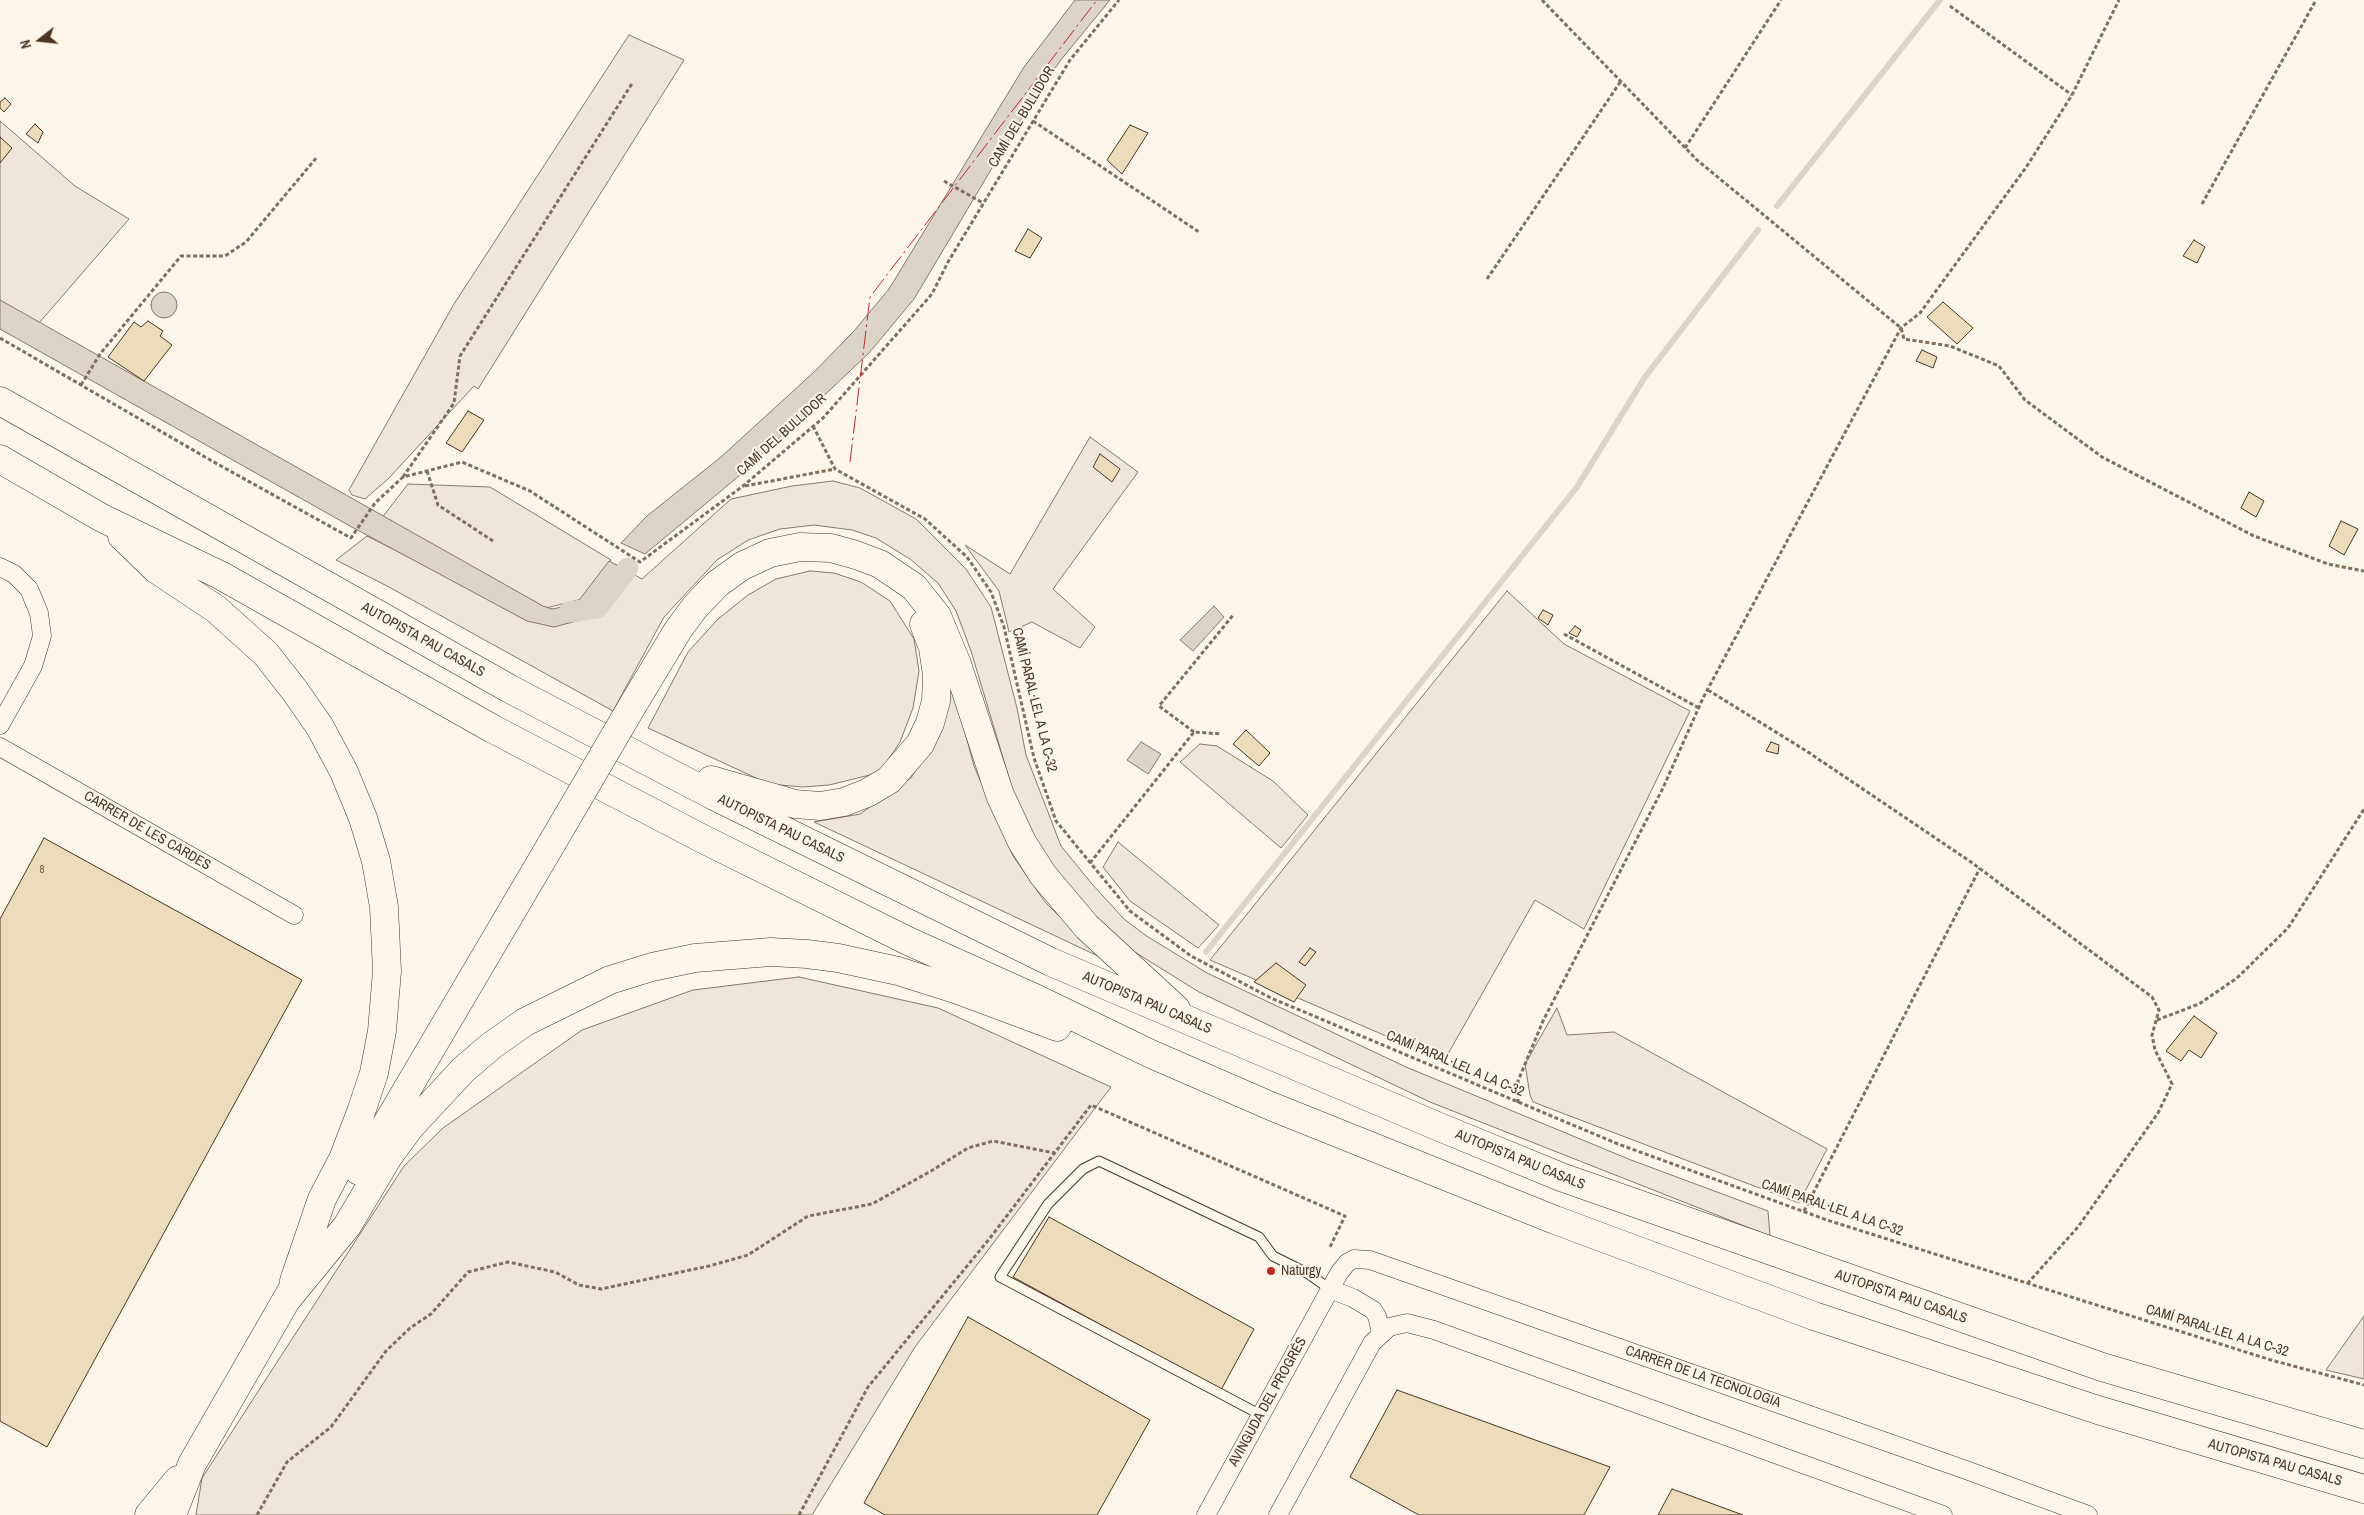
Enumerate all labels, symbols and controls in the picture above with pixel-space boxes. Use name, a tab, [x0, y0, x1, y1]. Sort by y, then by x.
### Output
north arrow	[15, 15, 65, 65]
text: N	[16, 38, 35, 51]
street label: CAMÍ DEL BULLIDOR	[985, 63, 1059, 171]
street label: CAMÍ DEL BULLIDOR	[734, 390, 830, 480]
street label: AUTOPISTA PAU CASALS	[358, 599, 488, 681]
street label: CAMÍ PARAL·LEL A LA C-32	[1008, 626, 1060, 774]
street label: CARRER DE LES CARDES	[81, 788, 213, 874]
street label: AUTOPISTA PAU CASALS	[715, 791, 847, 867]
house number: 8	[39, 863, 45, 877]
street label: AUTOPISTA PAU CASALS	[1080, 968, 1214, 1038]
street label: CAMÍ PARAL·LEL A LA C-32	[1383, 1027, 1527, 1101]
street label: AUTOPISTA PAU CASALS	[1453, 1126, 1587, 1194]
street label: CAMÍ PARAL·LEL A LA C-32	[1759, 1176, 1905, 1240]
place label: Naturgy	[1281, 1263, 1321, 1279]
marker: Naturgy	[1265, 1265, 1277, 1277]
street label: AUTOPISTA PAU CASALS	[1833, 1267, 1969, 1327]
street label: CAMÍ PARAL·LEL A LA C-32	[2144, 1301, 2290, 1361]
street label: AVINGUDA DEL PROGRÉS	[1225, 1334, 1311, 1470]
street label: CARRER DE LA TECNOLOGIA	[1623, 1342, 1783, 1412]
street label: AUTOPISTA PAU CASALS	[2206, 1436, 2344, 1490]

